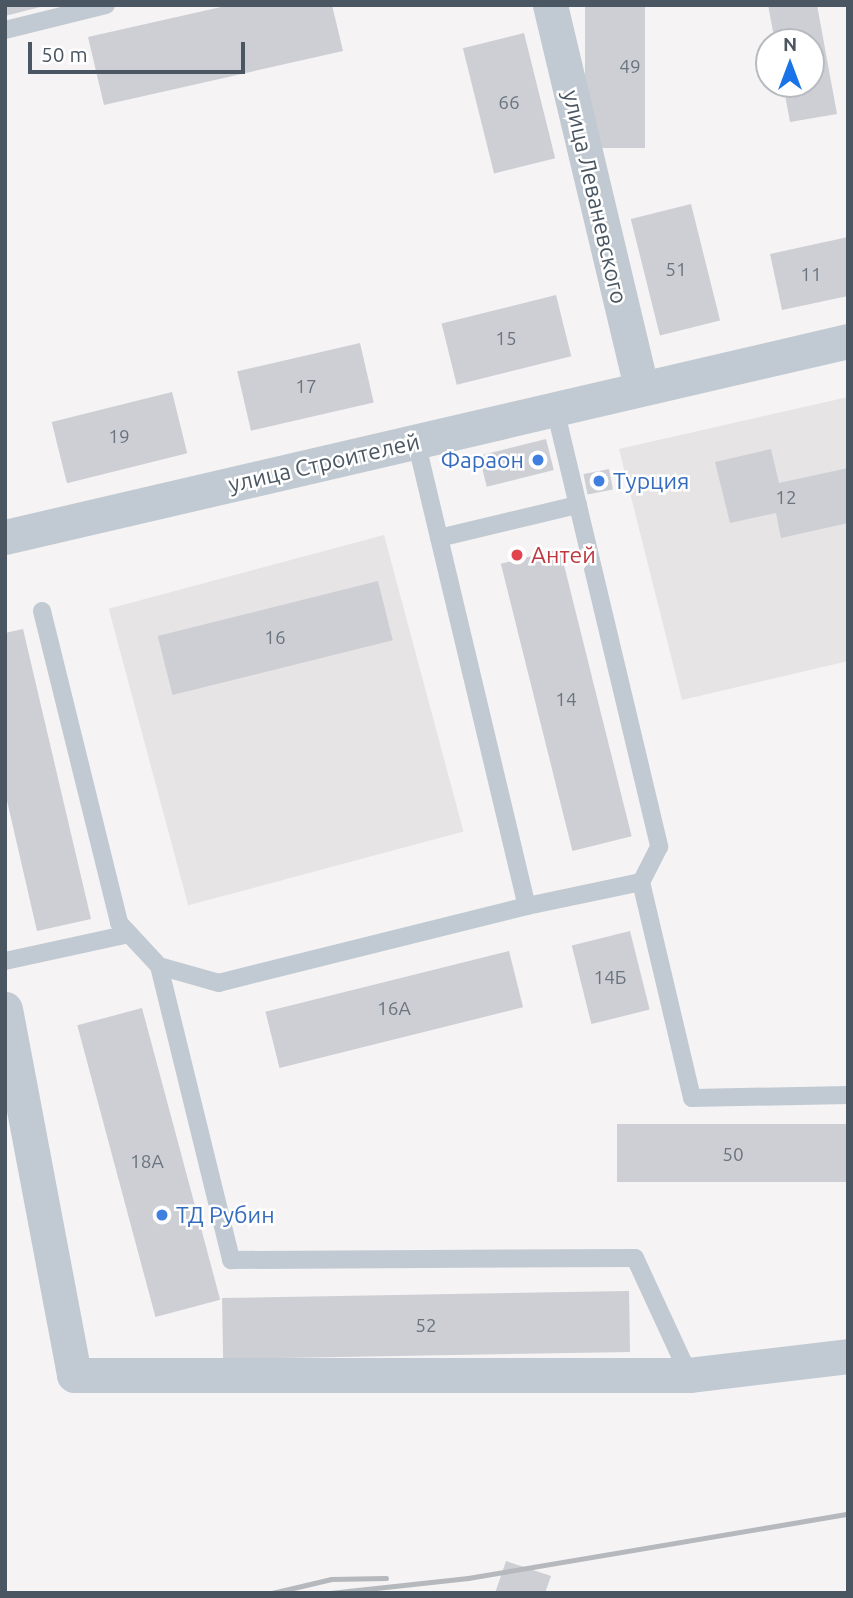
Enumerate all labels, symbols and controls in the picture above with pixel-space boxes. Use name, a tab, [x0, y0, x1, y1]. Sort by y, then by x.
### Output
scale bar	[32, 28, 248, 72]
north arrow	[755, 28, 825, 98]
text: N	[783, 33, 797, 55]
text: 50 m	[41, 42, 88, 66]
house number: 49	[619, 56, 641, 78]
street label: улица Леваневского	[557, 87, 633, 307]
house number: 66	[498, 92, 520, 114]
house number: 51	[665, 259, 687, 281]
house number: 11	[800, 264, 822, 286]
house number: 15	[495, 328, 517, 350]
house number: 17	[295, 376, 317, 398]
house number: 19	[108, 426, 130, 448]
street label: улица Строителей	[226, 428, 422, 498]
place label: Фараон	[440, 446, 524, 474]
marker: Фараон	[530, 452, 546, 468]
place label: Турция	[613, 467, 689, 495]
marker: Турция	[591, 473, 607, 489]
house number: 12	[775, 487, 797, 509]
place label: Антей	[531, 541, 596, 569]
marker: Антей	[509, 547, 525, 563]
house number: 16	[264, 627, 286, 649]
house number: 14	[555, 689, 577, 711]
house number: 14Б	[593, 967, 627, 989]
house number: 16А	[377, 998, 411, 1020]
house number: 50	[722, 1144, 744, 1166]
house number: 18А	[130, 1151, 164, 1173]
place label: ТД Рубин	[176, 1201, 275, 1229]
marker: ТД Рубин	[154, 1207, 170, 1223]
house number: 52	[415, 1315, 437, 1337]

